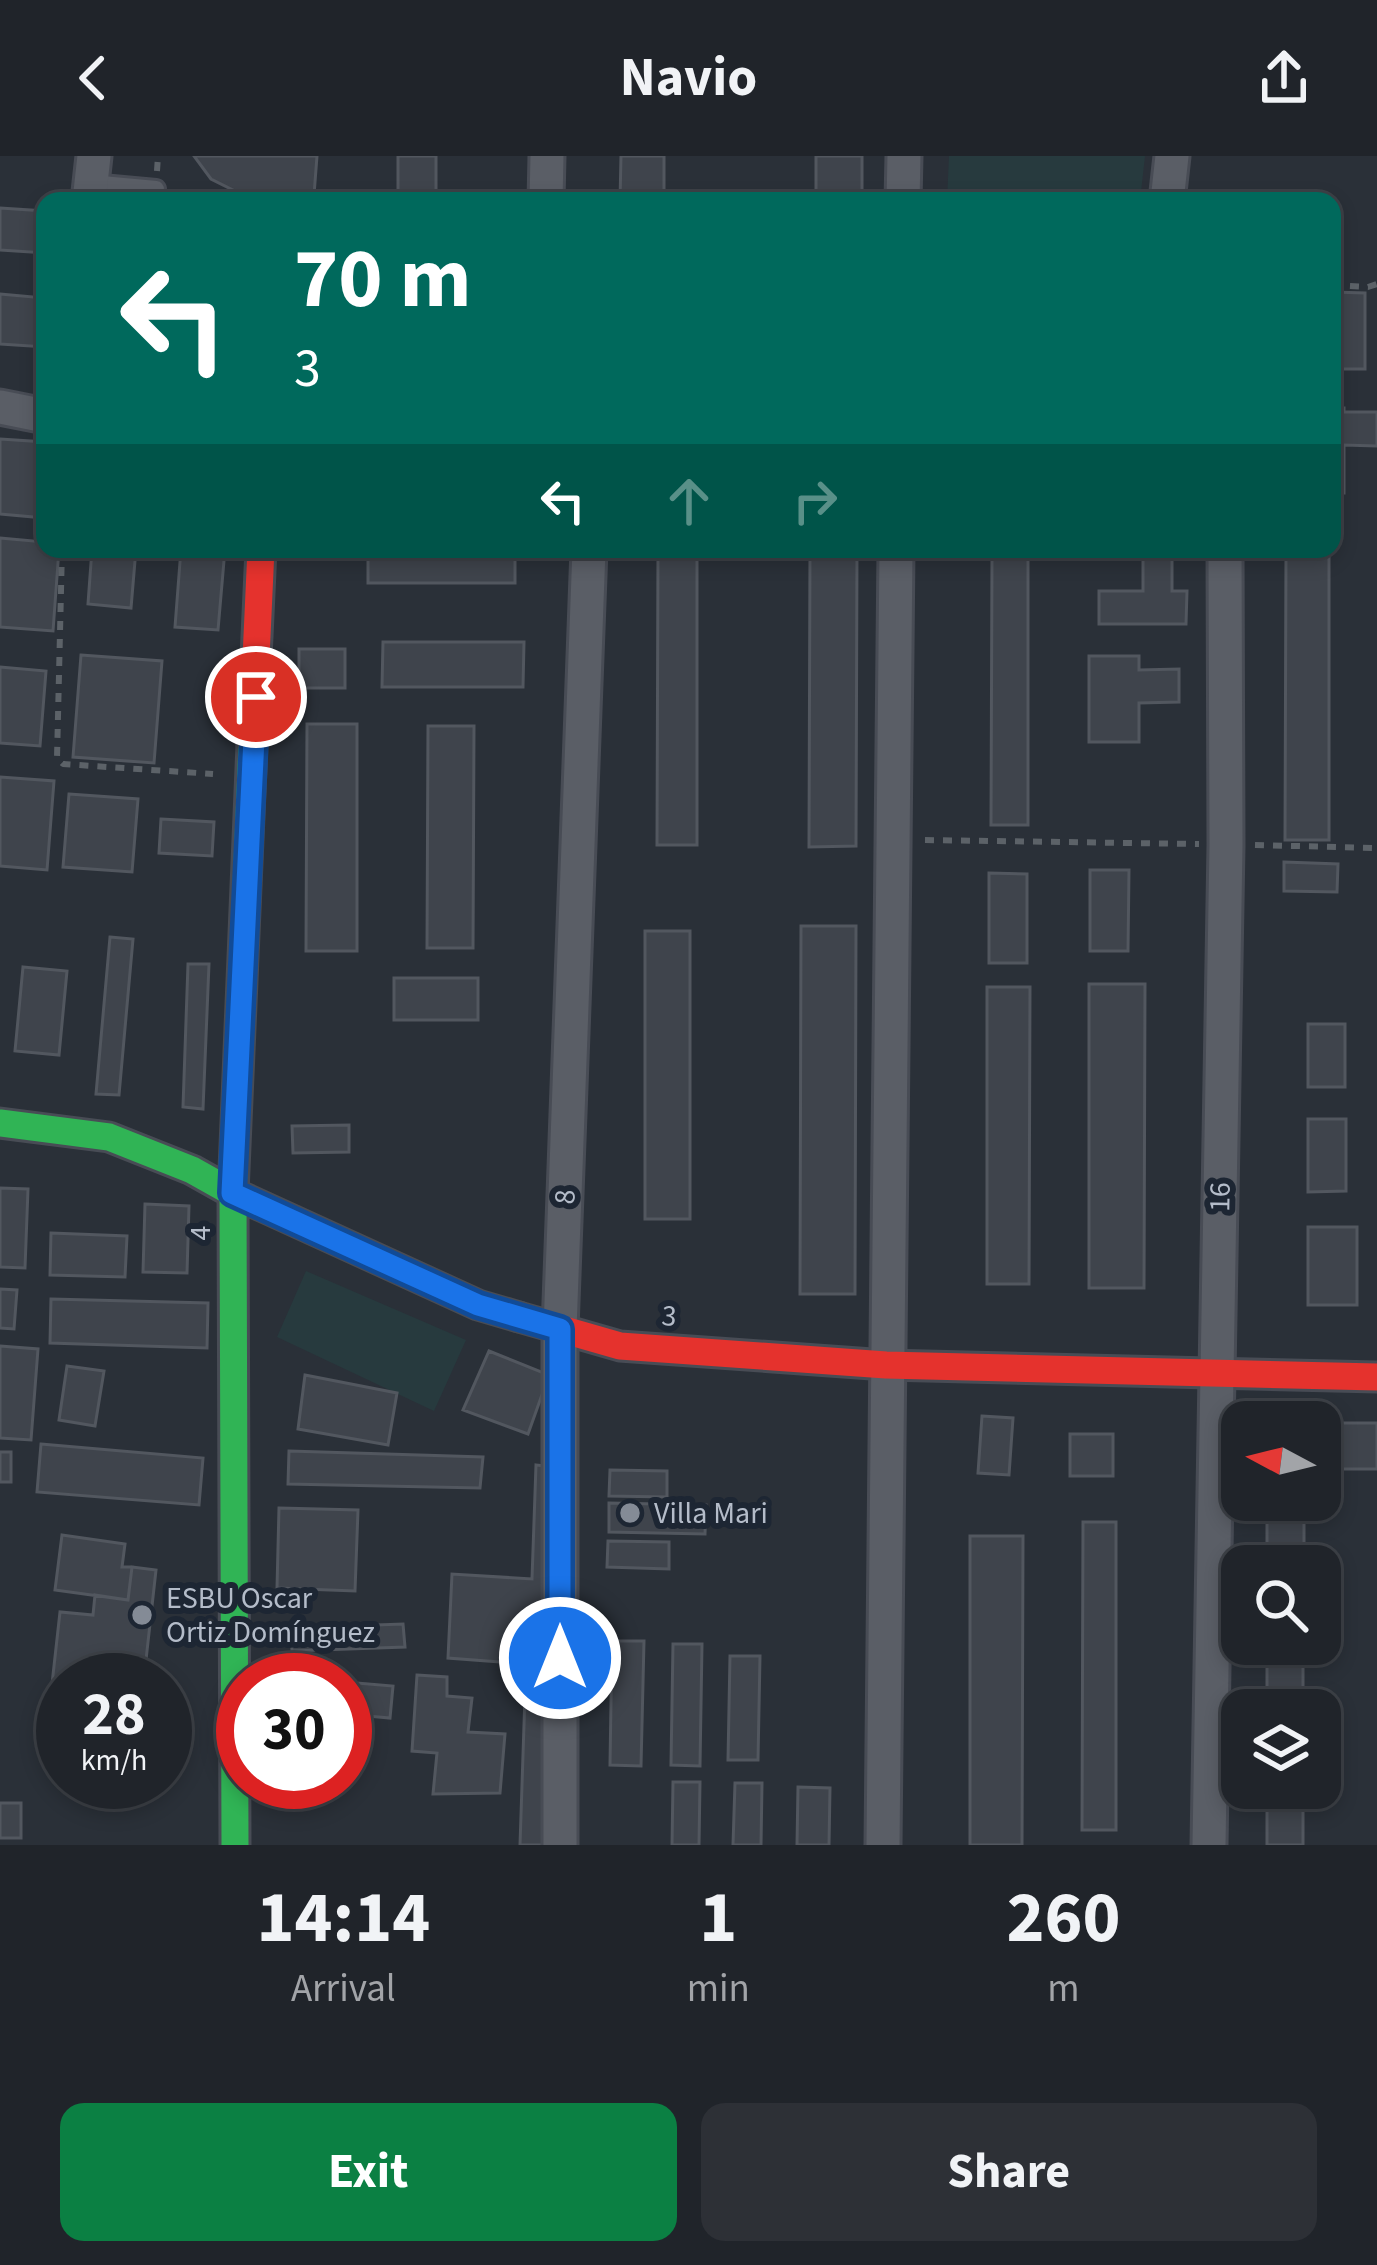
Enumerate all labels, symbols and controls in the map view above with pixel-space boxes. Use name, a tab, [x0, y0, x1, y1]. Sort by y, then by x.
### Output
text: Navio	[620, 40, 757, 117]
icon: back	[60, 45, 126, 111]
icon: share	[1251, 45, 1317, 111]
text: 70 m	[294, 220, 472, 340]
icon: left	[96, 240, 252, 396]
text: 3	[294, 331, 321, 408]
icon: left	[530, 468, 596, 534]
icon: ahead	[656, 468, 722, 534]
icon: right	[782, 468, 848, 534]
pin	[205, 646, 307, 748]
icon: arrive	[223, 664, 289, 730]
street label: 16	[1198, 1182, 1242, 1212]
street label: 8	[543, 1189, 587, 1205]
street label: 4	[179, 1225, 222, 1240]
street label: 3	[660, 1294, 678, 1338]
north arrow	[1221, 1401, 1341, 1521]
map controls	[1221, 1401, 1341, 1809]
place label: Villa Mari	[654, 1492, 768, 1535]
marker: Villa Mari	[617, 1500, 643, 1526]
button: search	[1221, 1545, 1341, 1665]
place label: ESBU Oscar Ortiz Domínguez	[166, 1577, 375, 1654]
position arrow	[497, 1595, 623, 1721]
marker: ESBU Oscar Ortiz Domínguez	[129, 1602, 155, 1628]
speed limit sign: 30	[216, 1653, 372, 1809]
text: 28	[82, 1673, 146, 1758]
button: layers	[1221, 1689, 1341, 1809]
text: km/h	[81, 1739, 147, 1782]
text: 14:14	[257, 1867, 430, 1970]
text: 1	[699, 1867, 737, 1970]
text: 260	[1006, 1867, 1121, 1970]
text: Arrival	[291, 1961, 396, 2017]
text: min	[687, 1961, 750, 2017]
text: m	[1047, 1961, 1080, 2017]
button: Exit	[60, 2103, 677, 2241]
button: Share	[701, 2103, 1317, 2241]

